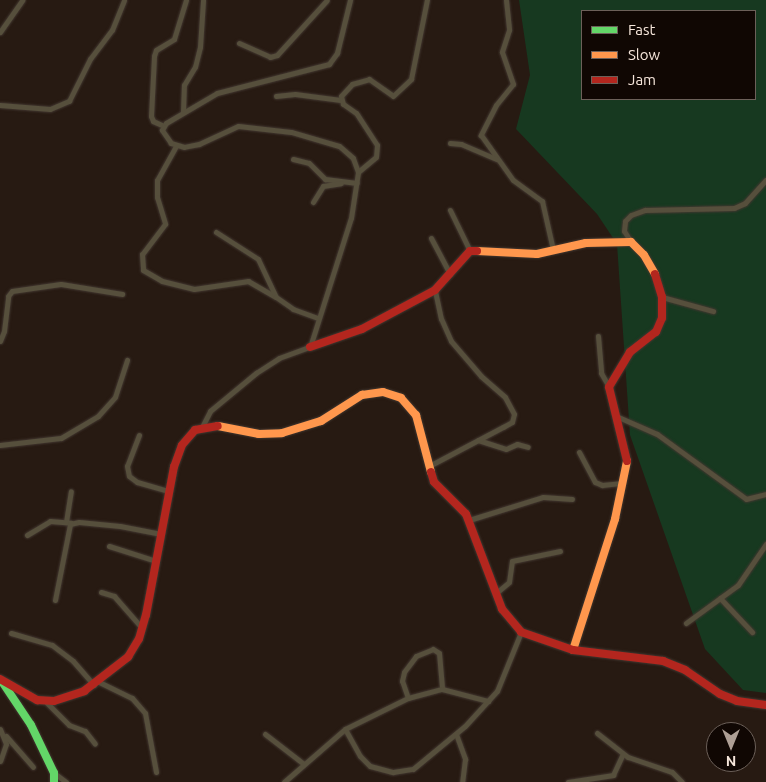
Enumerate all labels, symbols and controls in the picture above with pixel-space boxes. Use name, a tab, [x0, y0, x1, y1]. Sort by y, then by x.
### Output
legend	[581, 10, 756, 100]
text: Fast	[628, 21, 655, 38]
text: Slow	[628, 46, 660, 63]
text: Jam	[628, 71, 656, 88]
north arrow	[706, 722, 756, 772]
text: N	[726, 753, 736, 769]

